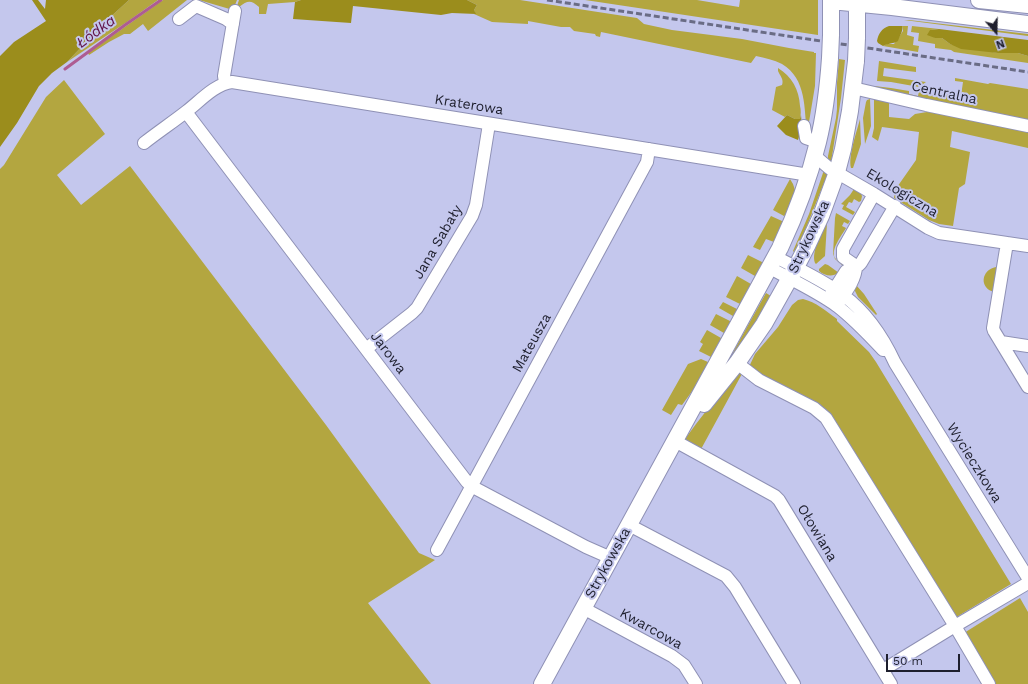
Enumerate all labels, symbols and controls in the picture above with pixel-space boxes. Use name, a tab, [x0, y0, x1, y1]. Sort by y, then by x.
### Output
water label: Łódka	[73, 12, 119, 52]
north arrow	[976, 12, 1016, 52]
text: N	[994, 36, 1006, 51]
street label: Centralna	[910, 78, 978, 108]
street label: Kraterowa	[433, 91, 505, 119]
street label: Ekologiczna	[863, 165, 941, 221]
street label: Strykowska	[785, 198, 833, 276]
street label: Jana Sabały	[410, 202, 466, 282]
street label: Mateusza	[509, 311, 555, 375]
street label: Jarowa	[367, 328, 409, 378]
street label: Wycieczkowa	[943, 420, 1005, 506]
street label: Ołowiana	[793, 501, 841, 565]
street label: Strykowska	[582, 525, 634, 601]
street label: Kwarcowa	[617, 605, 685, 653]
scale bar	[888, 646, 962, 672]
text: 50 m	[893, 654, 923, 668]

